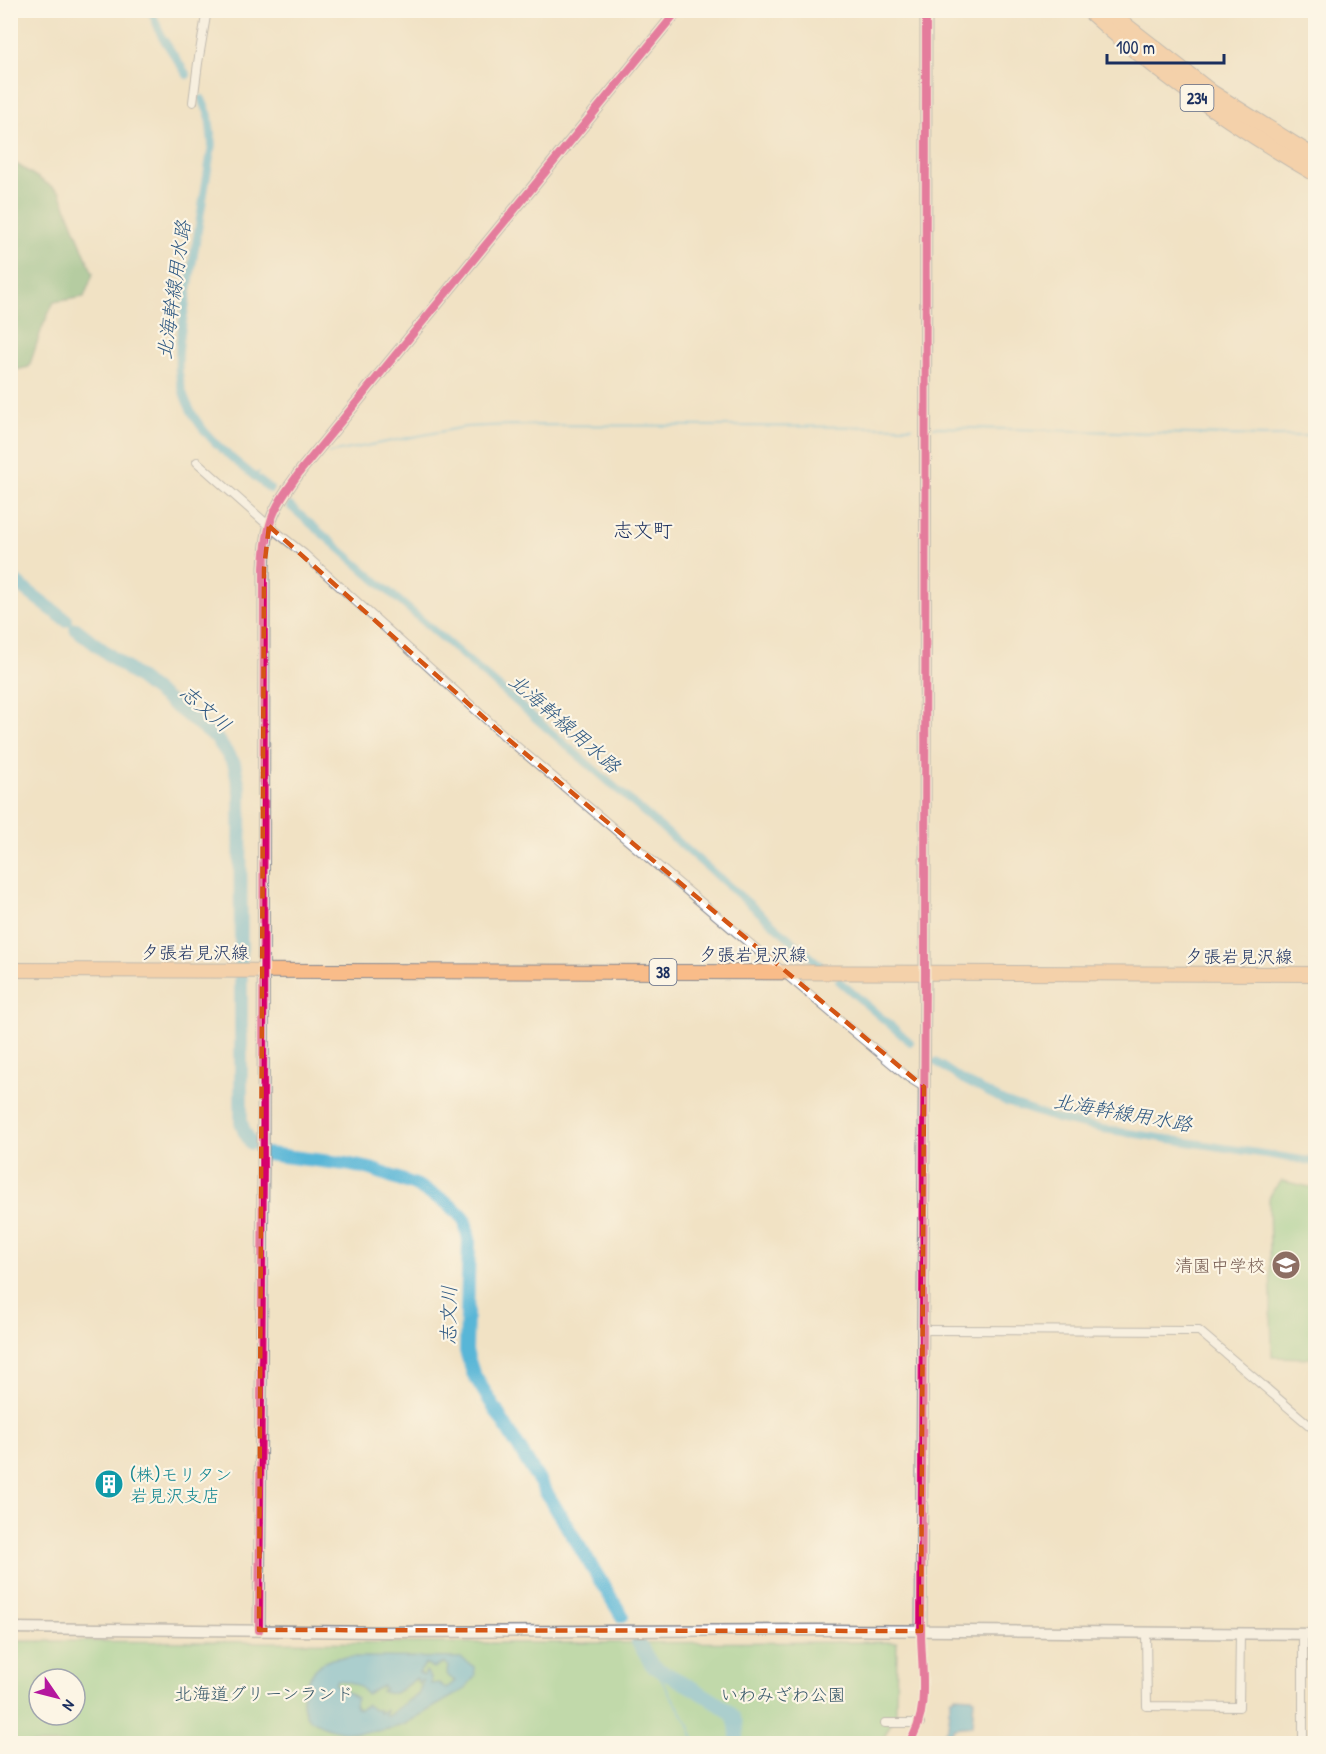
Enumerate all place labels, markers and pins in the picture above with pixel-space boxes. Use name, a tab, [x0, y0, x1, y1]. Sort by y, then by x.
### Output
school or university icon: 清園中学校	[1270, 1249, 1302, 1281]
place label: 清園中学校	[1175, 1253, 1265, 1278]
place label: (株)モリタン 岩見沢支店	[130, 1462, 233, 1508]
building icon: (株)モリタン 岩見沢支店	[93, 1468, 125, 1500]

